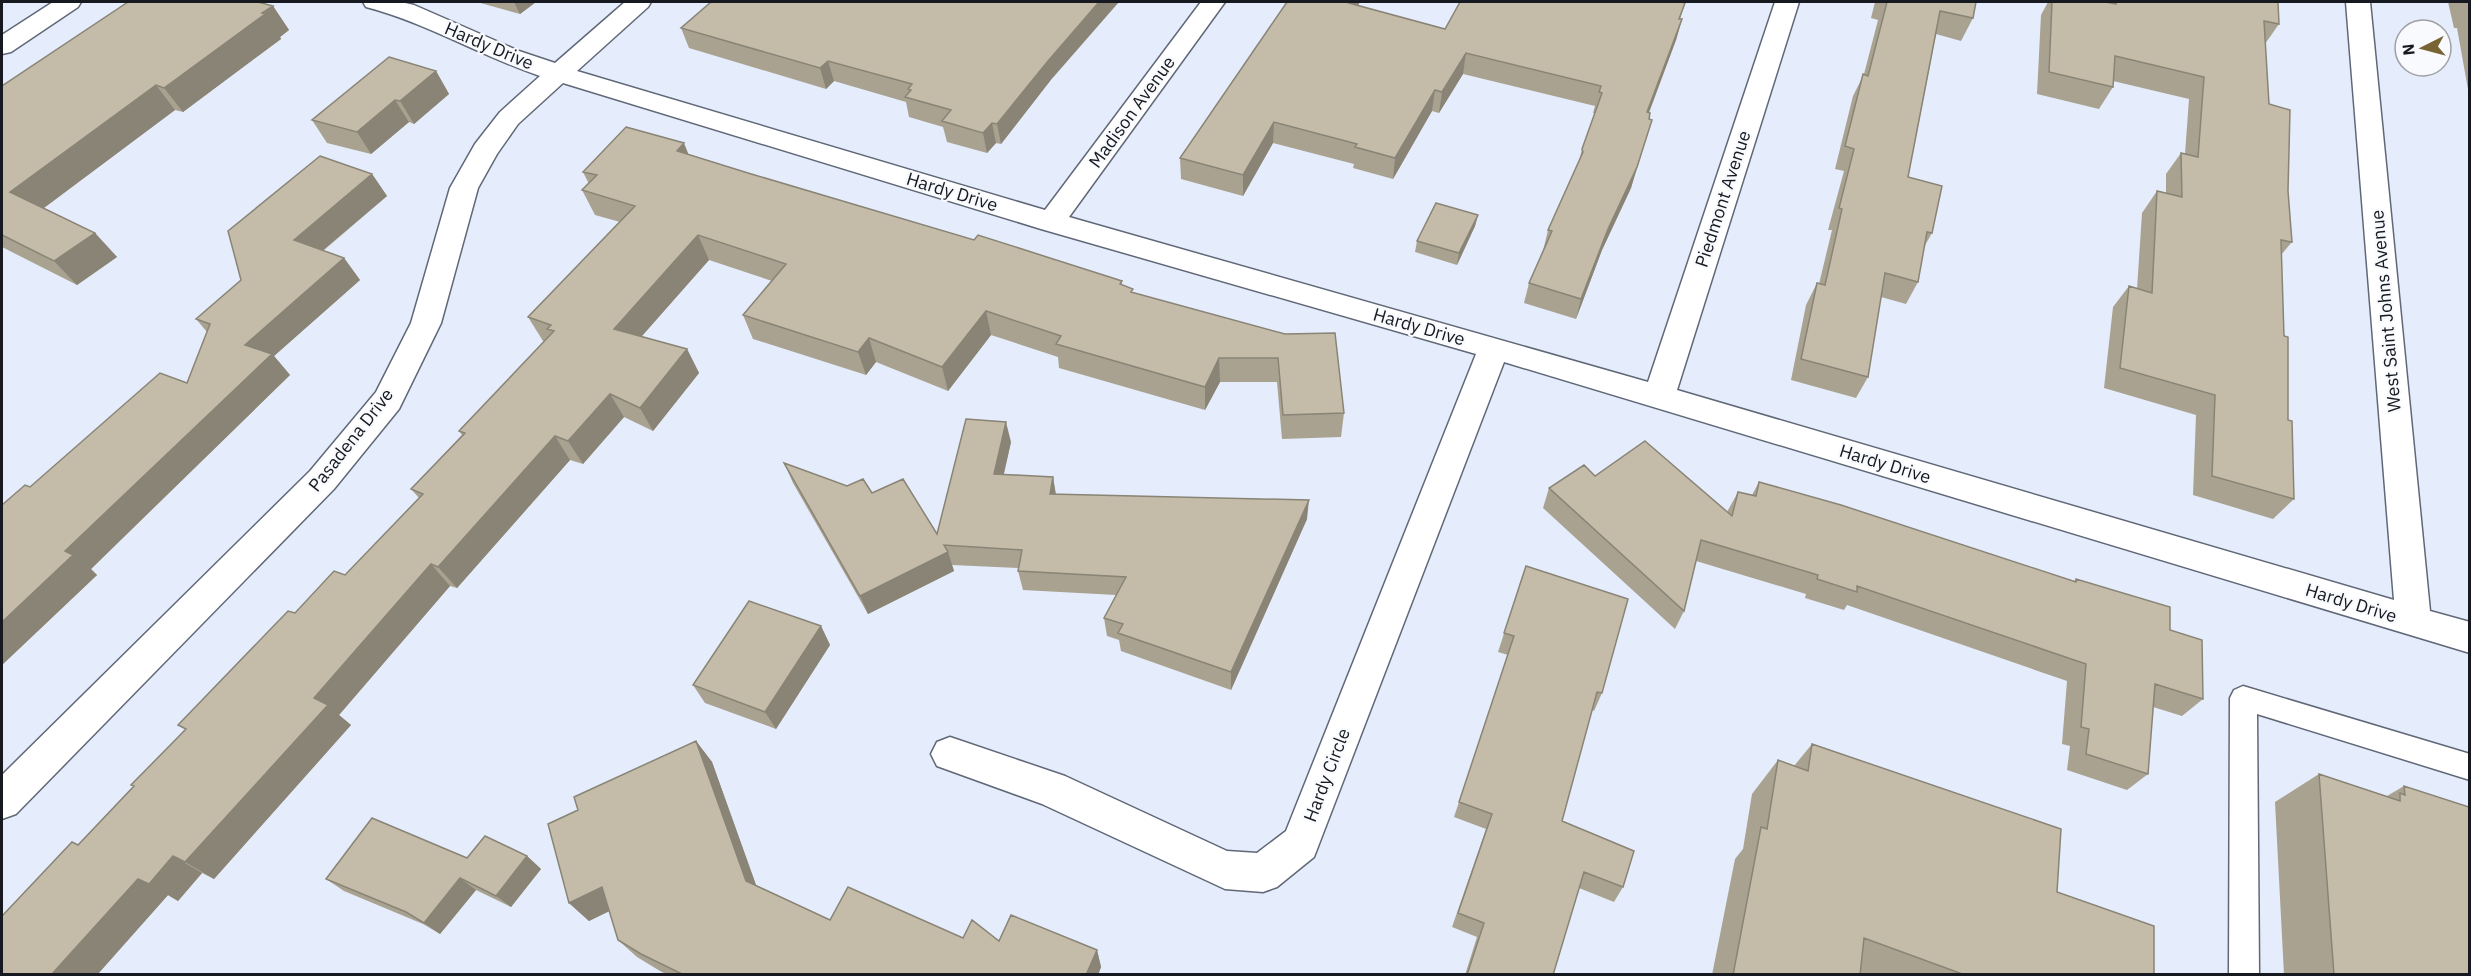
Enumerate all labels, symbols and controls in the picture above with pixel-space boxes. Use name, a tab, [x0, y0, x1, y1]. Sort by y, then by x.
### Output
street label: Hardy Drive	[441, 17, 537, 75]
north arrow	[2393, 18, 2453, 78]
text: N	[2398, 43, 2419, 56]
street label: Madison Avenue	[1083, 51, 1180, 172]
street label: Piedmont Avenue	[1690, 127, 1756, 270]
street label: Hardy Drive	[904, 167, 1001, 216]
street label: West Saint Johns Avenue	[2365, 209, 2406, 413]
street label: Hardy Drive	[1371, 302, 1468, 351]
street label: Pasadena Drive	[303, 383, 398, 496]
street label: Hardy Drive	[1837, 439, 1934, 488]
street label: Hardy Drive	[2303, 578, 2400, 627]
street label: Hardy Circle	[1298, 725, 1355, 825]

